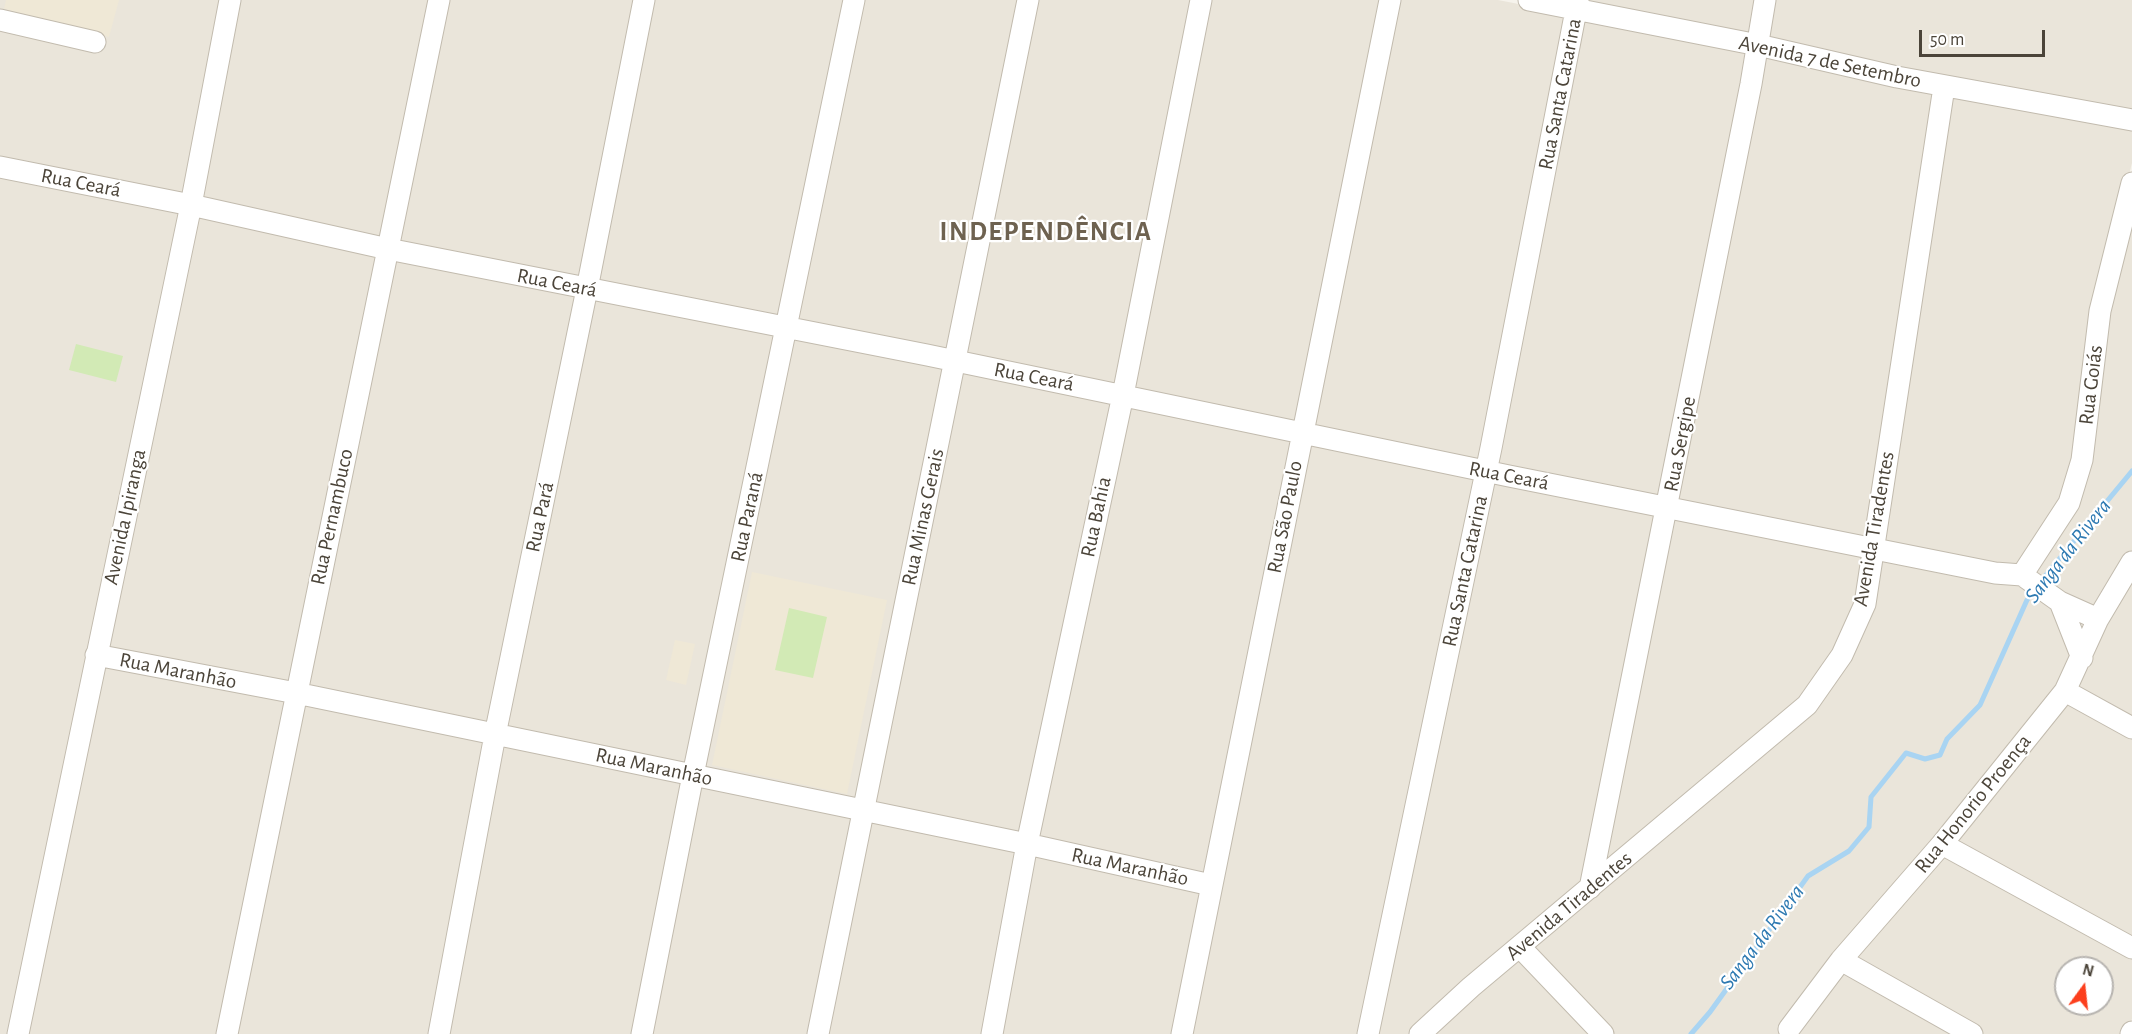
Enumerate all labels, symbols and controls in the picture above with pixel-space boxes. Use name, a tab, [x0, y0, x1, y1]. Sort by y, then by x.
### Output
street label: Rua Santa Catarina	[1533, 16, 1587, 172]
scale bar	[1922, 18, 2048, 56]
street label: Avenida 7 de Setembro	[1736, 30, 1924, 94]
text: 50 m	[1930, 31, 1964, 49]
street label: Rua Ceará	[39, 163, 123, 203]
district label: INDEPENDÊNCIA	[940, 216, 1152, 248]
street label: Rua Ceará	[515, 263, 599, 303]
street label: Rua Goiás	[2074, 344, 2108, 426]
street label: Rua Ceará	[992, 357, 1076, 397]
street label: Rua Sergipe	[1658, 394, 1702, 494]
street label: Rua Minas Gerais	[896, 446, 950, 588]
street label: Avenida Ipiranga	[98, 447, 152, 587]
street label: Rua Pernambuco	[305, 447, 359, 587]
street label: Avenida Tiradentes	[1848, 450, 1900, 608]
street label: Rua Ceará	[1467, 456, 1551, 496]
street label: Rua São Paulo	[1262, 458, 1308, 576]
street label: Rua Paraná	[725, 470, 769, 564]
street label: Rua Bahia	[1075, 474, 1117, 560]
street label: Rua Pará	[520, 480, 560, 554]
street label: Rua Santa Catarina	[1437, 493, 1493, 649]
water label: Sanga da Rivera	[2019, 494, 2117, 608]
street label: Rua Maranhão	[117, 647, 239, 695]
street label: Rua Honorio Proença	[1909, 729, 2037, 879]
street label: Rua Maranhão	[593, 742, 715, 792]
street label: Rua Maranhão	[1069, 842, 1191, 892]
street label: Avenida Tiradentes	[1501, 846, 1637, 966]
water label: Sanga da Rivera	[1714, 879, 1810, 995]
north arrow	[2054, 956, 2114, 1016]
text: N	[2081, 961, 2096, 980]

